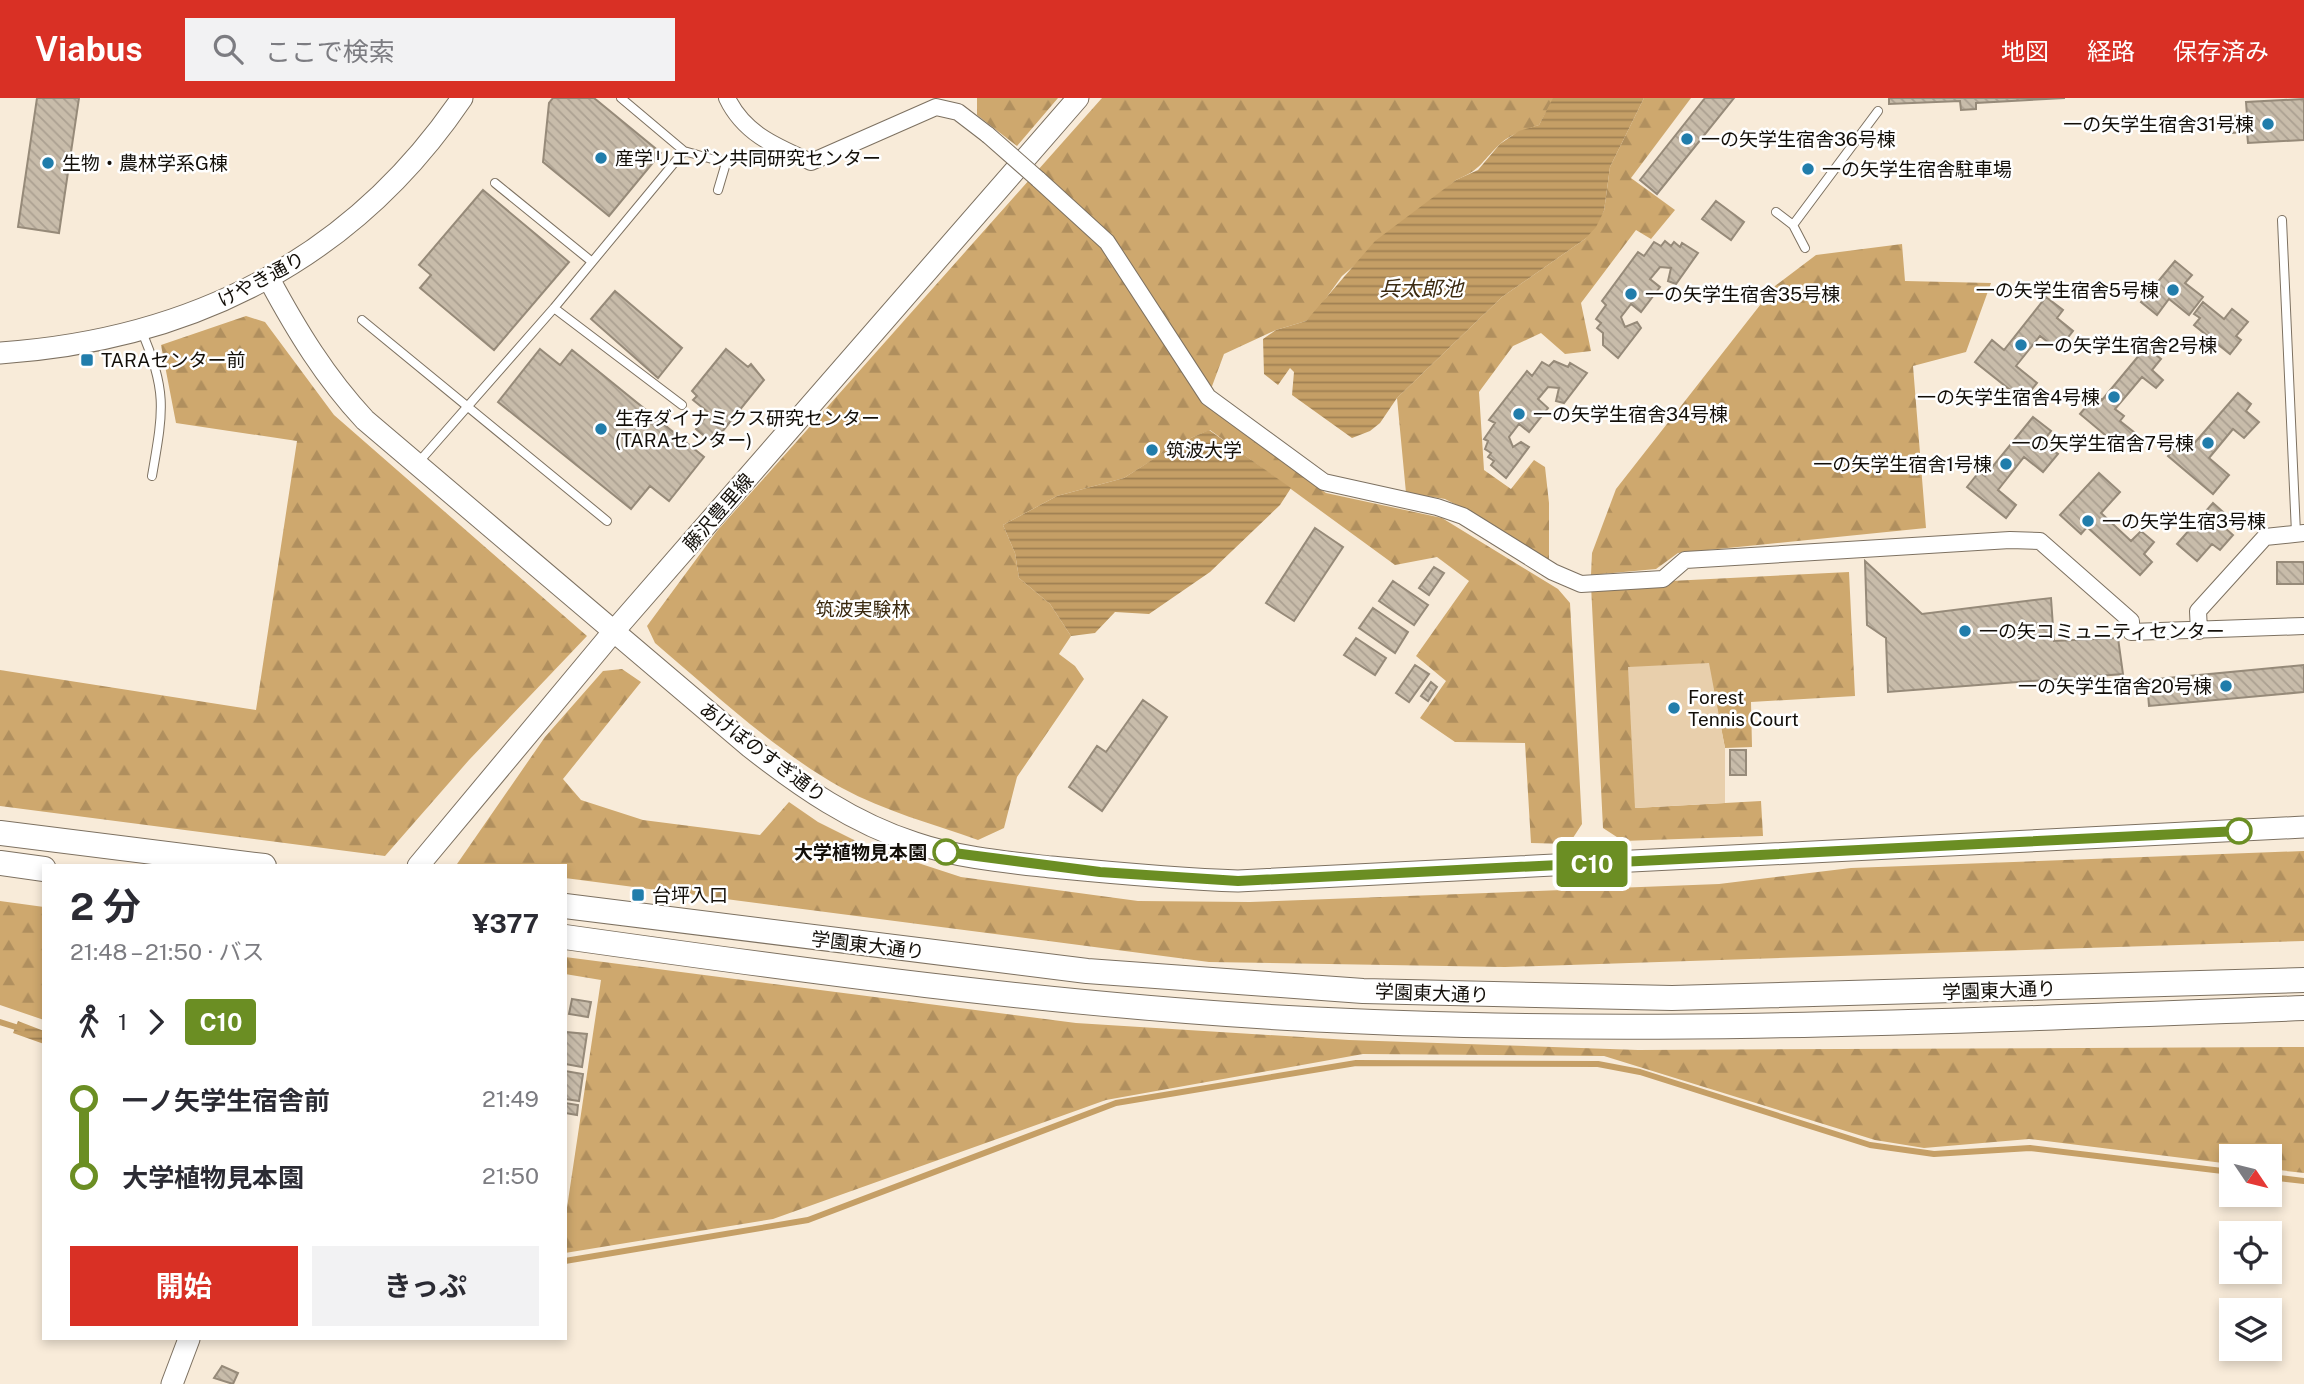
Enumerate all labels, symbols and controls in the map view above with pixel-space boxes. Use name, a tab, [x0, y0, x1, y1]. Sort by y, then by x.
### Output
search box	[185, 18, 675, 81]
text: Viabus	[35, 30, 143, 68]
icon: search	[209, 30, 247, 68]
text: ここで検索	[265, 36, 395, 67]
text: 地図	[2001, 37, 2049, 65]
text: 経路	[2087, 37, 2135, 65]
text: 保存済み	[2173, 37, 2269, 65]
place label: 一の矢学生宿舎31号棟	[2063, 113, 2254, 135]
marker: 一の矢学生宿舎31号棟	[2260, 116, 2276, 132]
place label: 一の矢学生宿舎36号棟	[1701, 128, 1896, 150]
marker: 一の矢学生宿舎36号棟	[1679, 131, 1695, 147]
place label: 産学リエゾン共同研究センター	[615, 147, 881, 169]
marker: 産学リエゾン共同研究センター	[593, 150, 609, 166]
place label: 生物・農林学系G棟	[62, 152, 228, 174]
marker: 生物・農林学系G棟	[40, 155, 56, 171]
place label: 一の矢学生宿舎駐車場	[1822, 158, 2012, 180]
marker: 一の矢学生宿舎駐車場	[1800, 161, 1816, 177]
street label: けやき通り	[214, 247, 308, 311]
water label: 兵太郎池	[1379, 276, 1465, 301]
place label: 一の矢学生宿舎5号棟	[1976, 279, 2159, 301]
marker: 一の矢学生宿舎5号棟	[2165, 282, 2181, 298]
place label: 一の矢学生宿舎35号棟	[1645, 283, 1840, 305]
marker: 一の矢学生宿舎35号棟	[1623, 286, 1639, 302]
place label: 一の矢学生宿舎2号棟	[2035, 334, 2217, 356]
marker: 一の矢学生宿舎2号棟	[2013, 337, 2029, 353]
place label: TARAセンター前	[101, 349, 246, 371]
marker: TARAセンター前	[79, 352, 95, 368]
place label: 一の矢学生宿舎4号棟	[1917, 386, 2100, 408]
marker: 一の矢学生宿舎4号棟	[2106, 389, 2122, 405]
place label: 一の矢学生宿舎34号棟	[1533, 403, 1728, 425]
marker: 一の矢学生宿舎34号棟	[1511, 406, 1527, 422]
place label: 生存ダイナミクス研究センター (TARAセンター)	[615, 407, 880, 451]
marker: 生存ダイナミクス研究センター (TARAセンター)	[593, 421, 609, 437]
place label: 一の矢学生宿舎7号棟	[2012, 432, 2194, 454]
marker: 一の矢学生宿舎7号棟	[2200, 435, 2216, 451]
place label: 筑波大学	[1166, 439, 1242, 461]
marker: 筑波大学	[1144, 442, 1160, 458]
place label: 一の矢学生宿舎1号棟	[1813, 453, 1992, 475]
marker: 一の矢学生宿舎1号棟	[1998, 456, 2014, 472]
street label: 藤沢豊里線	[679, 469, 757, 555]
place label: 一の矢学生宿3号棟	[2102, 510, 2266, 532]
marker: 一の矢学生宿3号棟	[2080, 513, 2096, 529]
park label: 筑波実験林	[815, 598, 911, 620]
place label: 一の矢コミュニティセンター	[1979, 620, 2225, 642]
marker: 一の矢コミュニティセンター	[1957, 623, 1973, 639]
place label: 一の矢学生宿舎20号棟	[2018, 675, 2212, 697]
marker: 一の矢学生宿舎20号棟	[2218, 678, 2234, 694]
place label: Forest Tennis Court	[1688, 686, 1799, 730]
street label: あけぼのすぎ通り	[696, 697, 830, 807]
marker: Forest Tennis Court	[1666, 700, 1682, 716]
unlabelled marker	[2226, 818, 2252, 844]
marker: 大学植物見本園	[933, 839, 959, 865]
place label: 大学植物見本園	[794, 841, 927, 863]
line badge: C10	[1552, 841, 1632, 887]
text: C10	[1571, 850, 1613, 878]
text: 2 分	[70, 884, 141, 929]
place label: 台坪入口	[652, 884, 728, 906]
marker: 台坪入口	[630, 887, 646, 903]
text: ¥377	[472, 908, 539, 939]
street label: 学園東大通り	[810, 927, 926, 963]
text: 21:48 – 21:50 · バス	[70, 938, 264, 965]
street label: 学園東大通り	[1942, 977, 2056, 1003]
street label: 学園東大通り	[1375, 980, 1489, 1006]
icon: walk	[70, 1003, 108, 1041]
icon: forward	[137, 1003, 175, 1041]
text: 1	[118, 1008, 127, 1035]
text: C10	[199, 1008, 242, 1036]
text: 一ノ矢学生宿舎前	[122, 1085, 330, 1116]
text: 21:49	[482, 1085, 539, 1112]
north arrow	[2219, 1144, 2282, 1208]
map controls	[2219, 1144, 2282, 1361]
text: 大学植物見本園	[122, 1162, 304, 1193]
text: 21:50	[482, 1162, 539, 1189]
button: locate	[2219, 1221, 2282, 1284]
button: 開始	[70, 1246, 298, 1326]
button: きっぷ	[312, 1246, 539, 1326]
button: layers	[2219, 1298, 2282, 1361]

